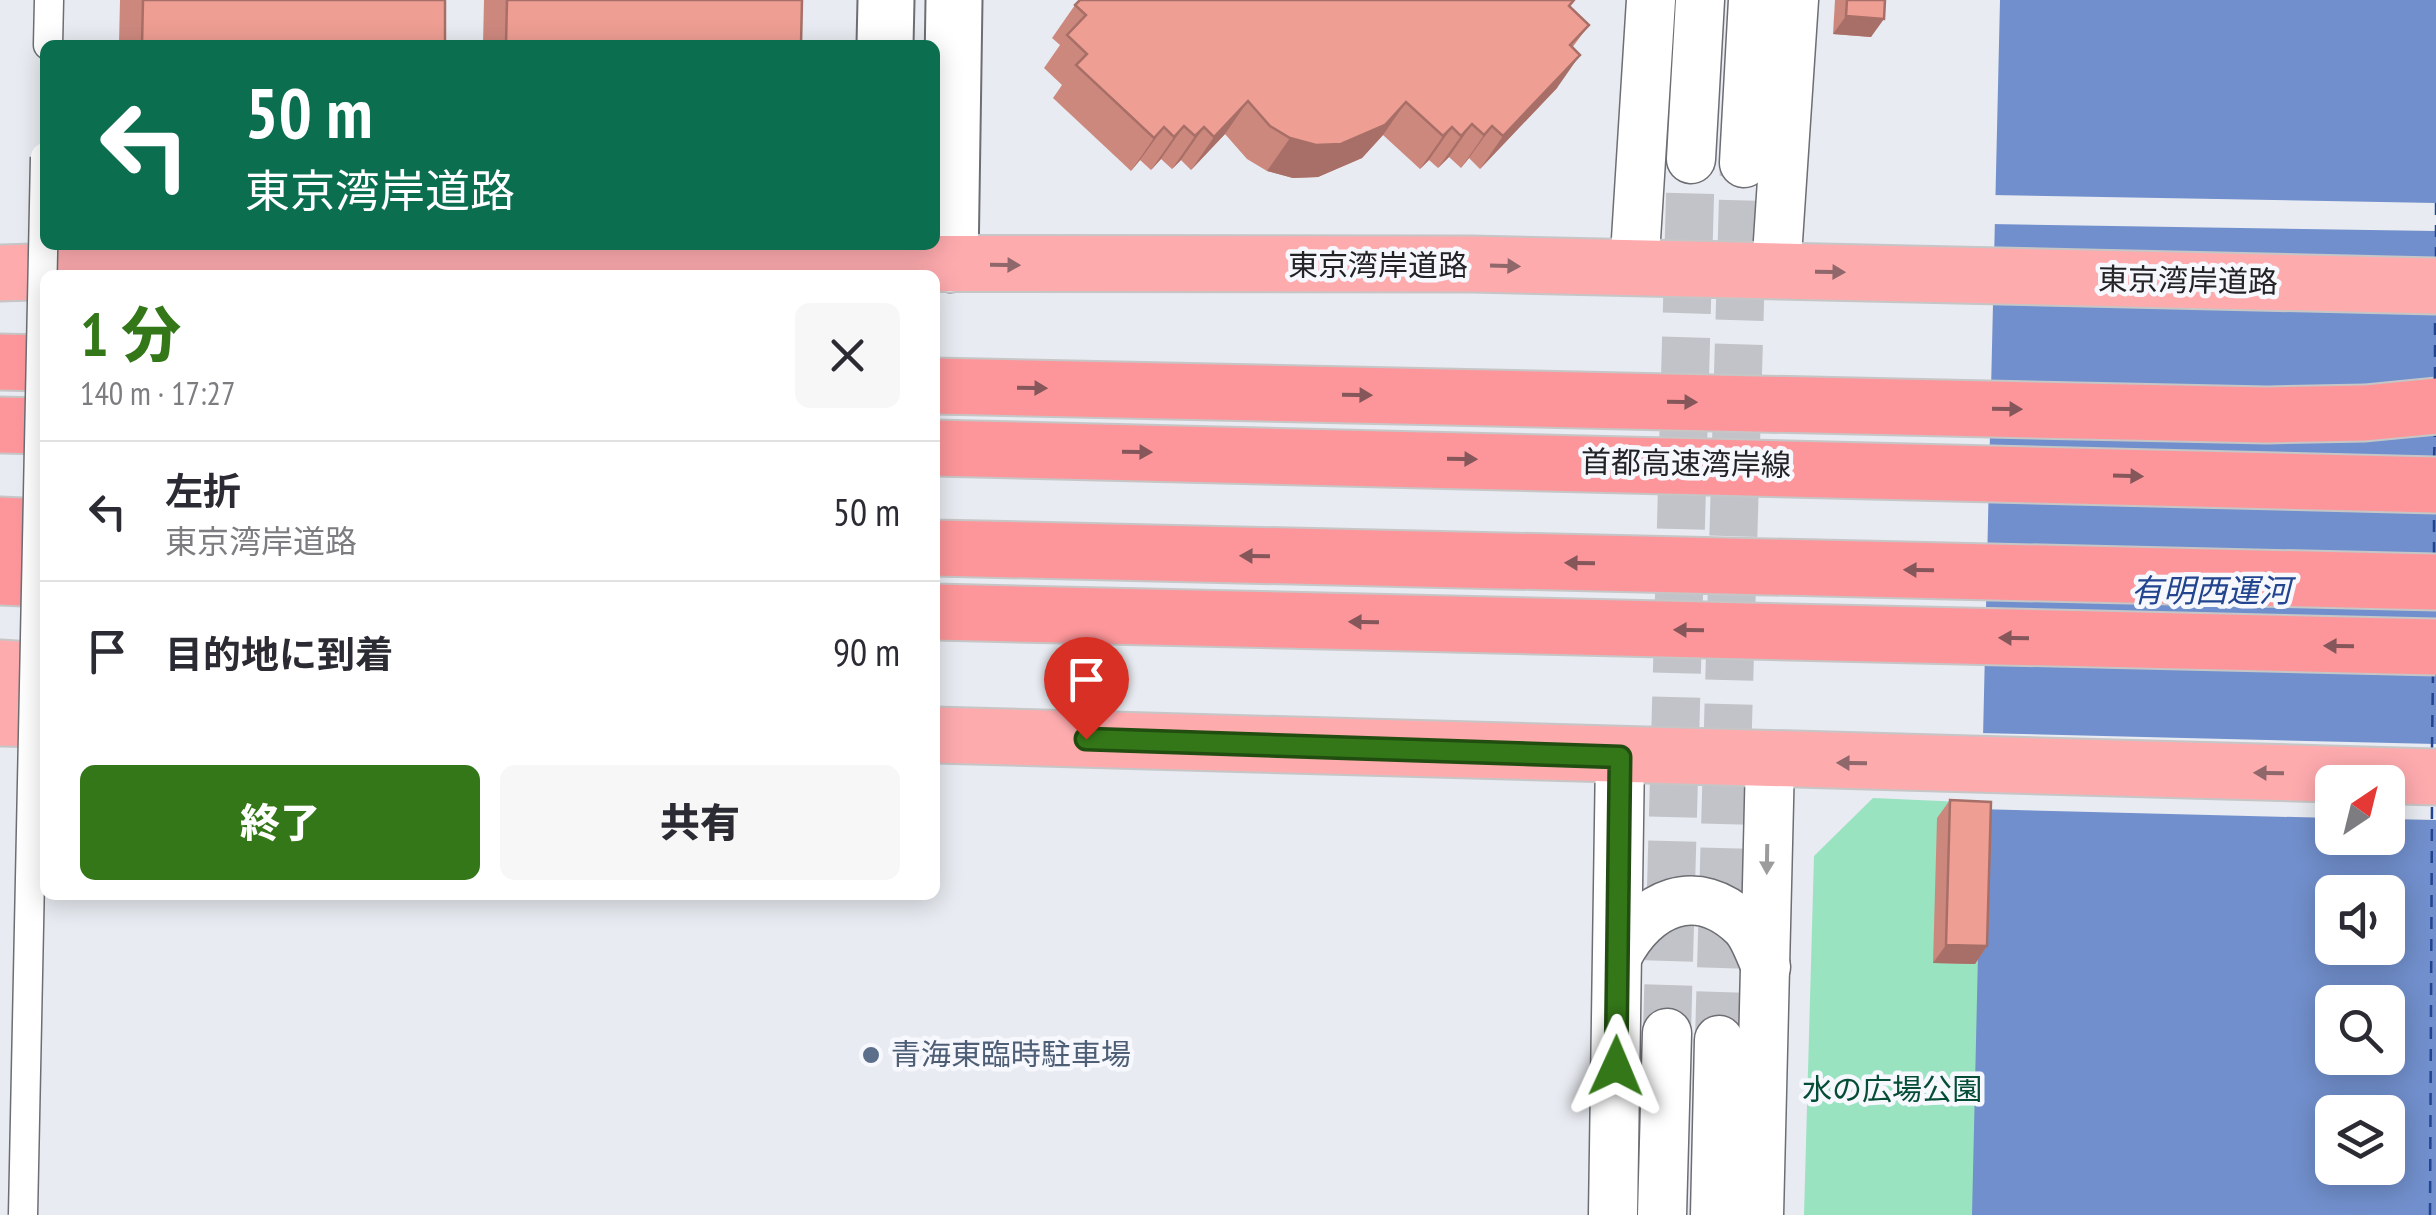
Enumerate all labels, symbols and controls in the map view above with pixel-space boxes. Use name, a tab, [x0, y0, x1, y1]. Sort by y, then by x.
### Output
text: 50 m	[245, 67, 373, 157]
icon: left	[80, 80, 210, 210]
text: 東京湾岸道路	[245, 161, 515, 219]
street label: 東京湾岸道路	[1288, 245, 1468, 284]
one-way arrow	[990, 257, 1022, 273]
one-way arrow	[1490, 258, 1522, 274]
street label: 東京湾岸道路	[2098, 258, 2278, 301]
one-way arrow	[1815, 265, 1847, 281]
text: 1 分	[80, 295, 181, 373]
button: close	[795, 303, 900, 408]
text: 140 m · 17:27	[80, 372, 235, 414]
one-way arrow	[1017, 380, 1049, 396]
one-way arrow	[1342, 387, 1374, 403]
one-way arrow	[1667, 394, 1699, 410]
one-way arrow	[1992, 401, 2024, 417]
street label: 首都高速湾岸線	[1581, 441, 1791, 484]
one-way arrow	[1122, 444, 1154, 460]
one-way arrow	[1447, 452, 1479, 468]
text: 左折	[165, 466, 241, 515]
one-way arrow	[2112, 468, 2144, 484]
icon: left	[80, 484, 135, 539]
text: 50 m	[833, 487, 900, 536]
text: 東京湾岸道路	[165, 520, 357, 562]
one-way arrow	[1239, 547, 1271, 563]
one-way arrow	[1564, 554, 1596, 570]
one-way arrow	[1902, 562, 1934, 578]
water label: 有明西運河	[2131, 569, 2297, 611]
one-way arrow	[1347, 614, 1379, 630]
one-way arrow	[1672, 622, 1704, 638]
icon: arrive	[80, 624, 135, 679]
text: 90 m	[833, 627, 900, 676]
text: 目的地に到着	[165, 629, 393, 678]
one-way arrow	[1997, 630, 2029, 646]
pin	[1044, 637, 1129, 740]
one-way arrow	[2322, 638, 2354, 654]
icon: arrive	[1059, 652, 1114, 707]
one-way arrow	[1836, 755, 1868, 771]
button: 終了	[80, 765, 480, 880]
button: 共有	[500, 765, 900, 880]
one-way arrow	[2252, 765, 2284, 781]
north arrow	[2315, 765, 2405, 855]
map controls	[2315, 765, 2405, 1185]
one-way arrow	[1759, 843, 1775, 875]
button: sound	[2315, 875, 2405, 965]
button: search	[2315, 985, 2405, 1075]
position arrow	[1564, 1014, 1668, 1118]
place label: 青海東臨時駐車場	[891, 1034, 1131, 1073]
marker: 青海東臨時駐車場	[860, 1044, 882, 1066]
park label: 水の広場公園	[1802, 1069, 1982, 1108]
button: layers	[2315, 1095, 2405, 1185]

